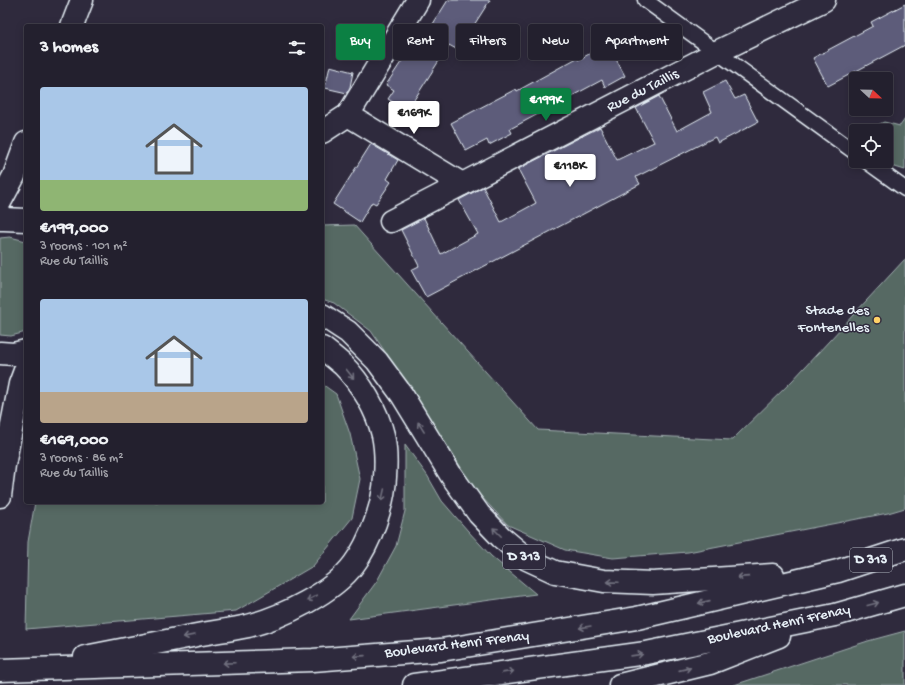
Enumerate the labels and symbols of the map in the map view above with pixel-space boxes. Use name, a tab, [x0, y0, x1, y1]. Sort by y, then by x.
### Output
street label: Rue du Taillis	[604, 65, 682, 117]
north arrow	[849, 72, 893, 116]
pin: €199K	[518, 88, 574, 122]
pin: €169K	[386, 101, 442, 135]
pin: €118K	[542, 154, 598, 188]
place label: Stade des Fontenelles	[797, 302, 869, 337]
marker: Stade des Fontenelles	[872, 315, 882, 325]
one-way arrow	[346, 369, 355, 380]
one-way arrow	[417, 421, 425, 433]
one-way arrow	[379, 488, 386, 501]
one-way arrow	[492, 527, 502, 537]
road number: D 313	[503, 545, 545, 569]
road number: D 313	[850, 548, 892, 572]
one-way arrow	[737, 573, 750, 580]
one-way arrow	[607, 578, 620, 585]
one-way arrow	[306, 595, 318, 603]
one-way arrow	[698, 598, 711, 606]
one-way arrow	[867, 600, 880, 607]
street label: Boulevard Henri Frenay	[705, 601, 853, 649]
one-way arrow	[579, 623, 592, 631]
street label: Boulevard Henri Frenay	[383, 627, 531, 663]
one-way arrow	[182, 633, 195, 641]
one-way arrow	[630, 651, 643, 659]
one-way arrow	[353, 653, 366, 660]
one-way arrow	[223, 659, 236, 666]
one-way arrow	[678, 665, 691, 673]
one-way arrow	[501, 668, 514, 676]

